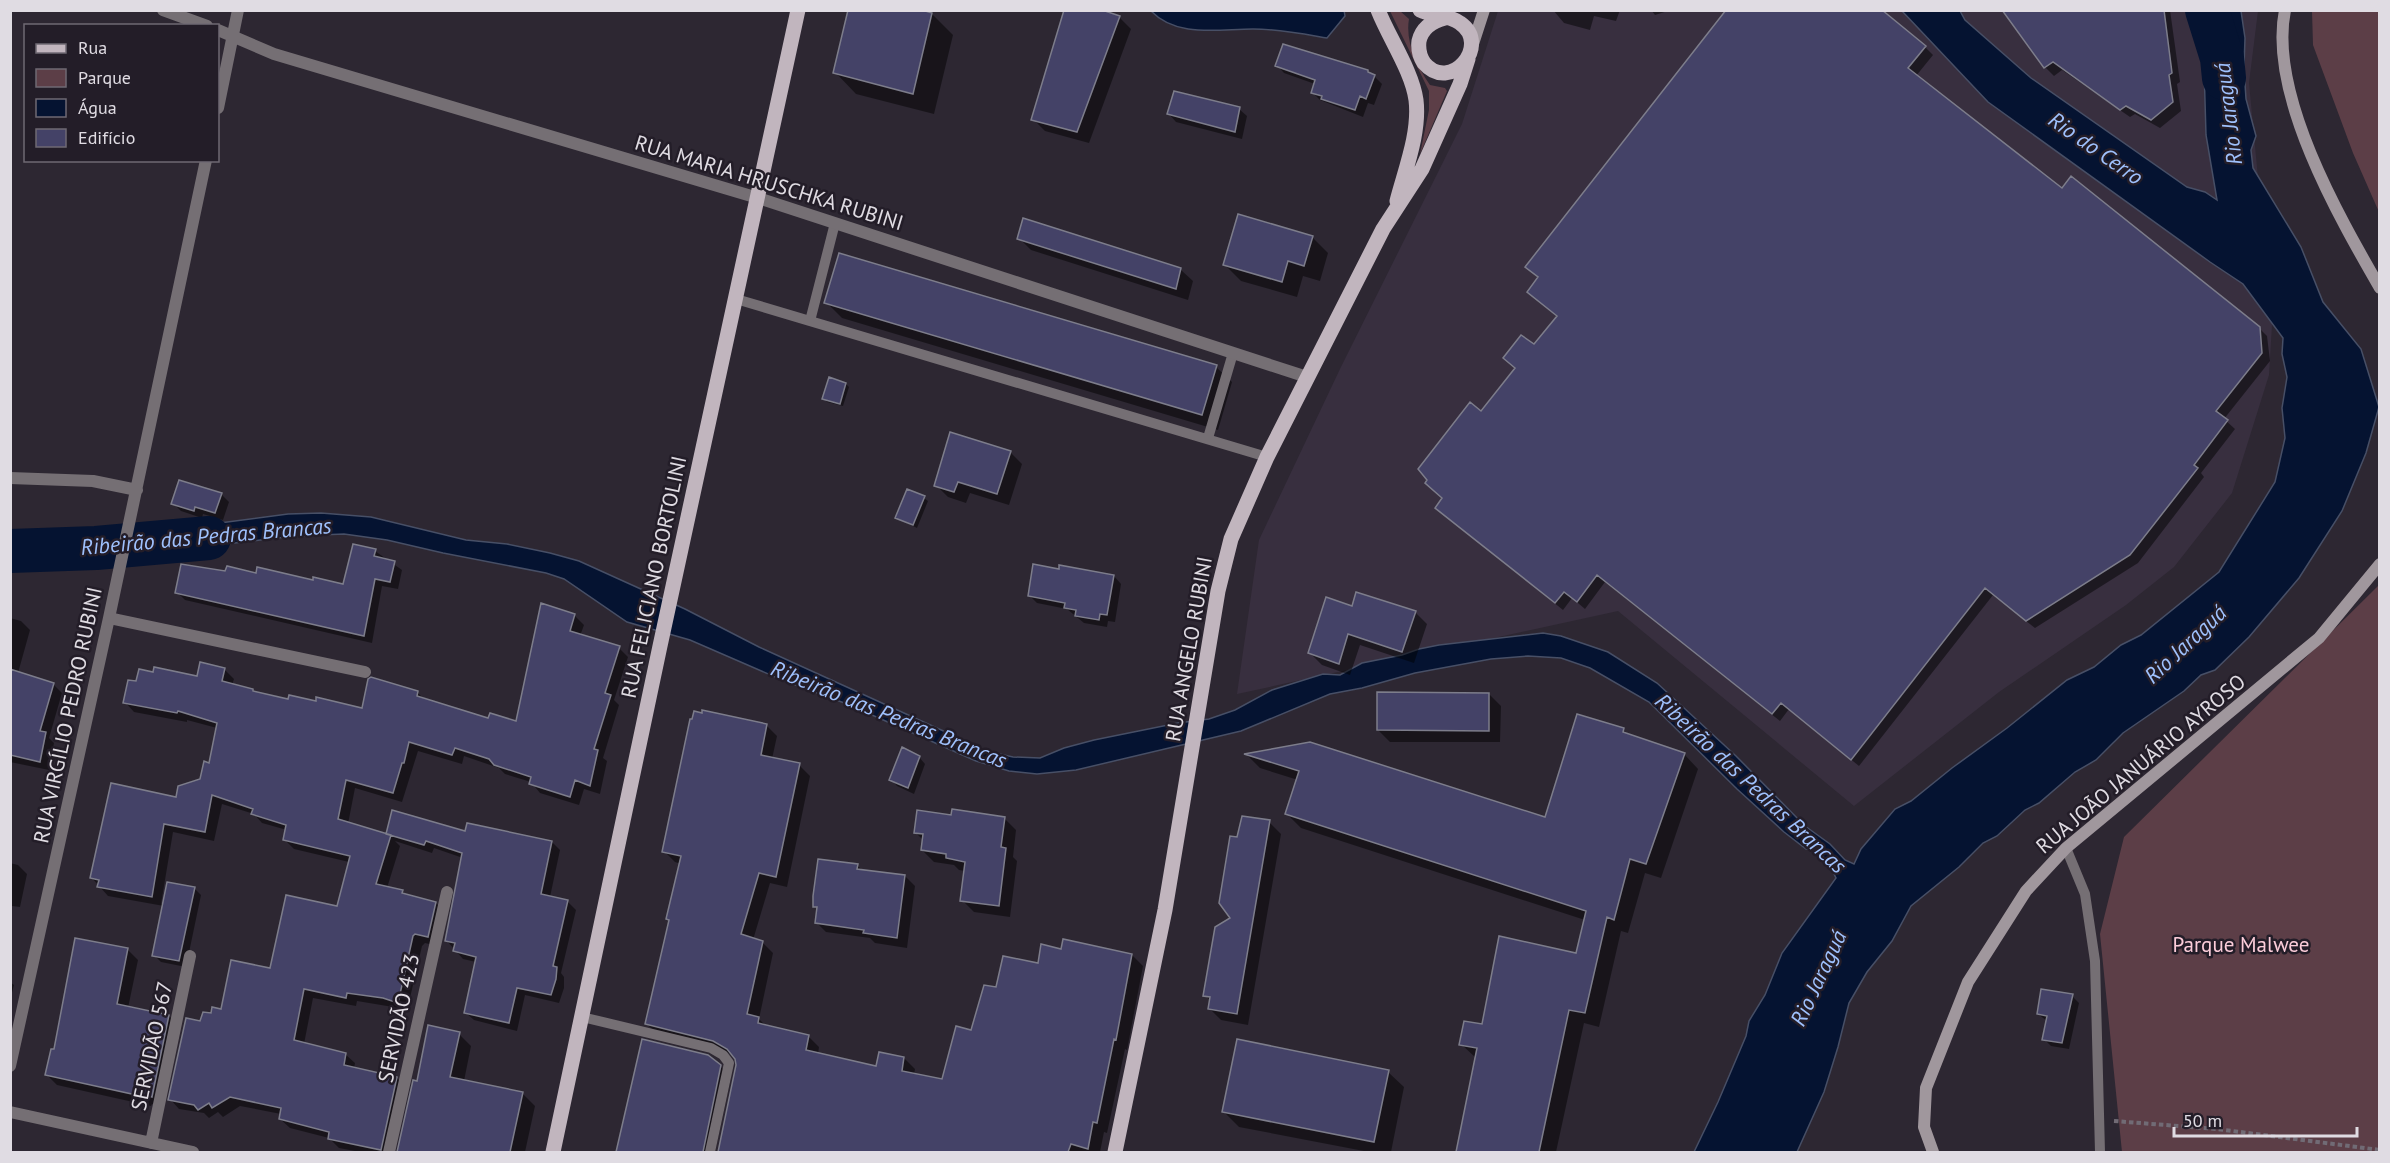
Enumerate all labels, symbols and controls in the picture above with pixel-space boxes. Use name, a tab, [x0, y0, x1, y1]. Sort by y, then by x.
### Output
legend	[24, 24, 219, 162]
text: Rua	[78, 36, 107, 59]
water label: Rio Jaraguá	[2208, 61, 2248, 167]
text: Parque	[78, 66, 131, 89]
text: Água	[78, 96, 117, 119]
water label: Rio do Cerro	[2043, 105, 2149, 191]
text: Edifício	[78, 126, 135, 149]
street label: RUA MARIA HRUSCHKA RUBINI	[632, 129, 907, 236]
street label: RUA FELICIANO BORTOLINI	[615, 453, 692, 700]
water label: Ribeirão das Pedras Brancas	[79, 511, 333, 561]
street label: RUA ANGELO RUBINI	[1159, 554, 1218, 743]
street label: RUA VIRGÍLIO PEDRO RUBINI	[27, 584, 108, 845]
water label: Rio Jaraguá	[2138, 599, 2232, 689]
water label: Ribeirão das Pedras Brancas	[767, 654, 1011, 774]
street label: RUA JOÃO JANUÁRIO AYROSO	[2030, 668, 2251, 859]
water label: Ribeirão das Pedras Brancas	[1649, 687, 1853, 879]
water label: Rio Jaraguá	[1784, 925, 1852, 1030]
park label: Parque Malwee	[2173, 931, 2309, 958]
street label: SERVIDÃO 423	[372, 951, 425, 1085]
street label: SERVIDÃO 567	[125, 979, 178, 1113]
scale bar	[2174, 1100, 2357, 1138]
text: 50 m	[2183, 1109, 2222, 1132]

